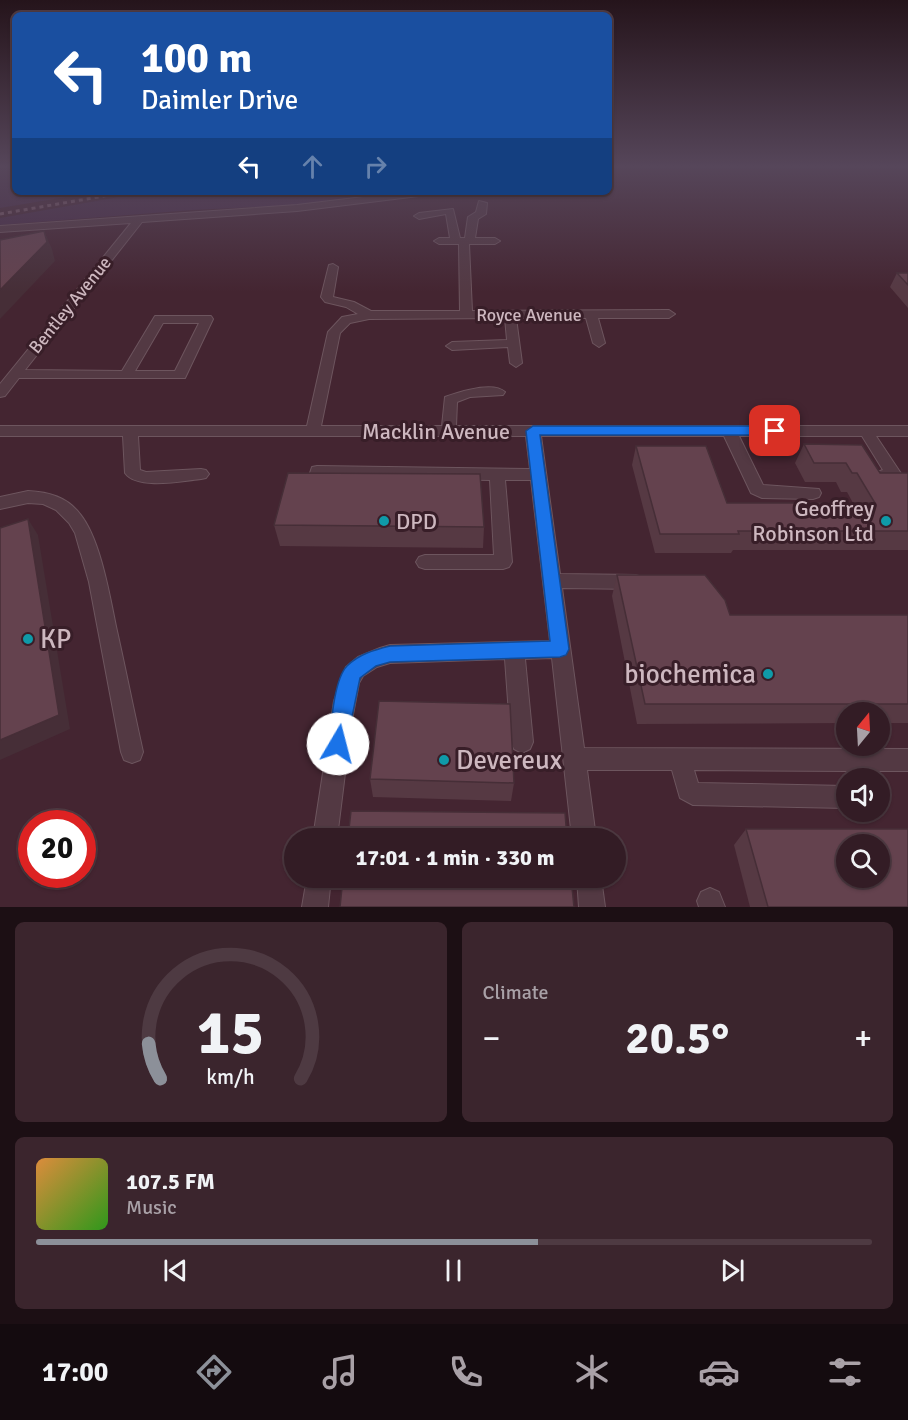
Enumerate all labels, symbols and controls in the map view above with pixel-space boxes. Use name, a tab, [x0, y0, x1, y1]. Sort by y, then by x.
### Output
text: 100 m	[141, 33, 252, 84]
icon: left	[42, 36, 120, 114]
text: Daimler Drive	[141, 84, 298, 117]
icon: left	[233, 150, 266, 183]
icon: ahead	[296, 150, 329, 183]
icon: right	[359, 150, 392, 183]
street label: Bentley Avenue	[24, 252, 116, 358]
street label: Royce Avenue	[476, 304, 582, 326]
pin	[749, 405, 800, 456]
icon: arrive	[758, 414, 791, 447]
street label: Macklin Avenue	[362, 418, 510, 445]
place label: Geoffrey Robinson Ltd	[752, 495, 875, 547]
place label: DPD	[396, 508, 437, 535]
marker: DPD	[377, 514, 391, 528]
marker: Geoffrey Robinson Ltd	[879, 514, 893, 528]
place label: KP	[40, 623, 71, 656]
marker: KP	[21, 632, 35, 646]
place label: biochemica	[624, 658, 756, 691]
marker: biochemica	[761, 667, 775, 681]
north arrow	[836, 702, 890, 756]
map controls	[836, 702, 890, 888]
position arrow	[306, 712, 370, 776]
place label: Devereux	[456, 744, 563, 777]
marker: Devereux	[437, 753, 451, 767]
button: sound	[836, 768, 890, 822]
speed limit sign: 20	[18, 810, 96, 888]
button: search	[836, 834, 890, 888]
text: 17:01 · 1 min · 330 m	[355, 844, 555, 871]
text: Climate	[483, 980, 548, 1005]
text: 15	[197, 994, 264, 1071]
text: 20.5°	[625, 1011, 729, 1066]
text: −	[483, 1018, 500, 1059]
text: +	[854, 1018, 872, 1059]
text: km/h	[206, 1064, 255, 1090]
text: 107.5 FM	[126, 1168, 215, 1195]
text: Music	[126, 1195, 177, 1220]
icon: previous	[159, 1254, 192, 1287]
icon: pause	[437, 1254, 470, 1287]
icon: next	[716, 1254, 749, 1287]
icon: directions	[193, 1351, 235, 1393]
icon: music	[319, 1351, 361, 1393]
icon: phone	[445, 1351, 487, 1393]
icon: climate	[571, 1351, 613, 1393]
icon: car	[698, 1351, 740, 1393]
icon: filters	[824, 1351, 866, 1393]
text: 17:00	[42, 1356, 108, 1389]

